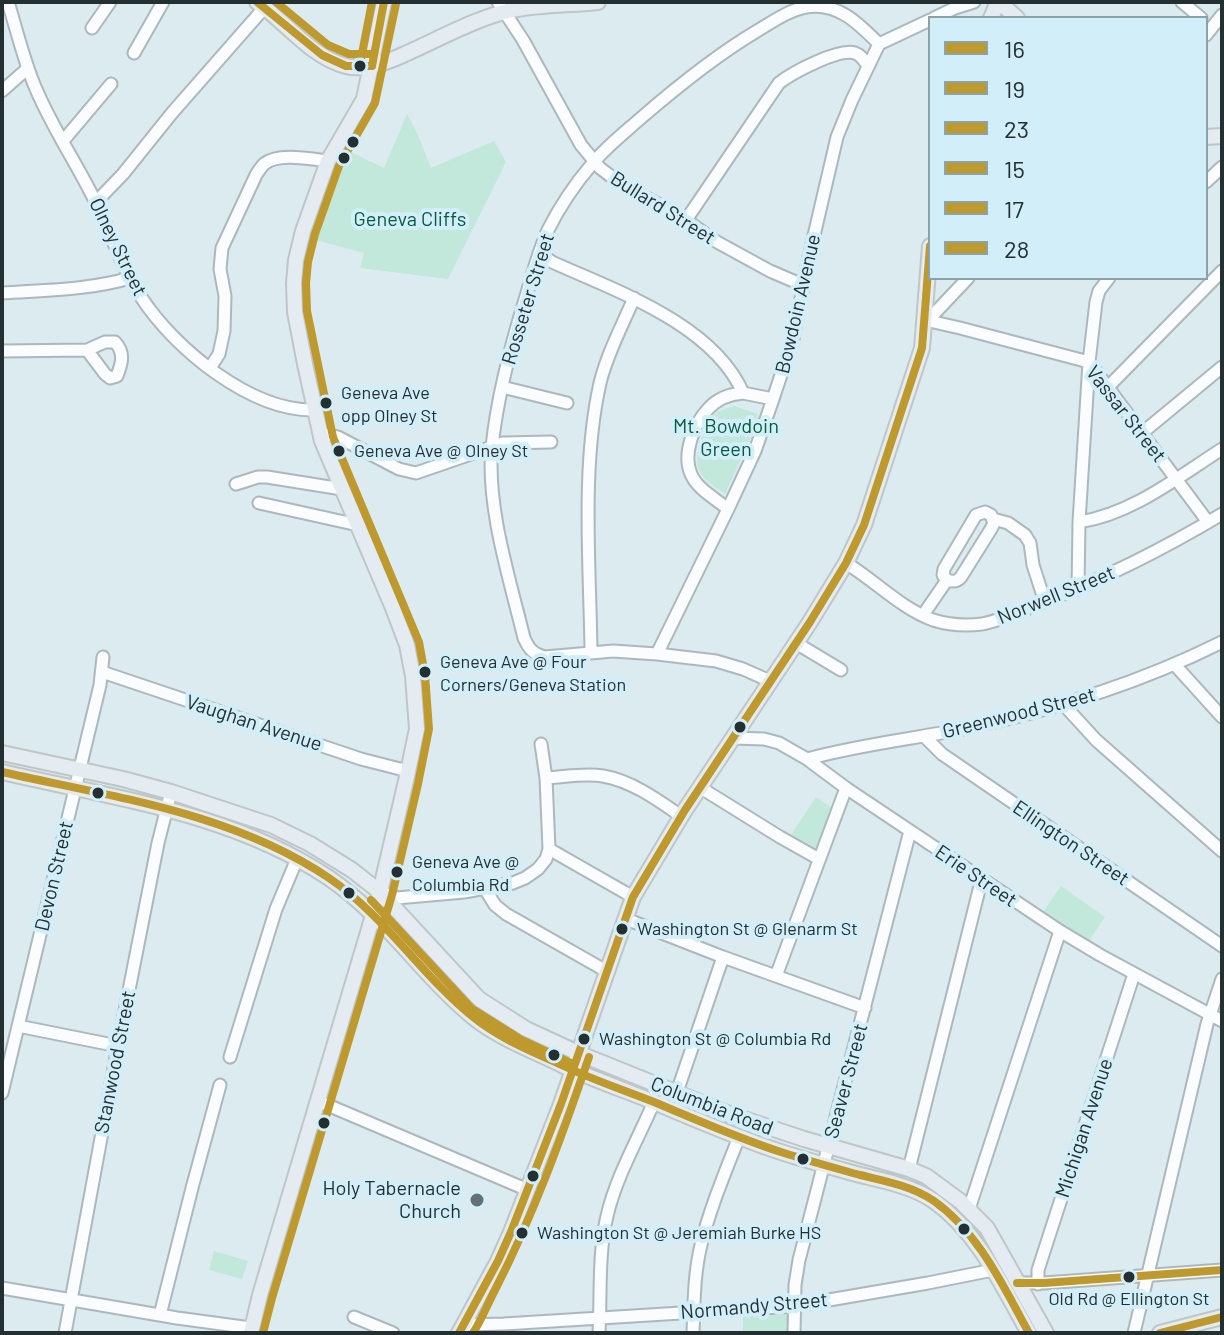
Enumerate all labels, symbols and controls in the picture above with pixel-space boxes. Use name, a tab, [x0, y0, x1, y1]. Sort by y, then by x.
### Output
legend	[928, 16, 1208, 280]
text: 16	[1004, 34, 1025, 63]
unlabelled marker	[352, 58, 368, 74]
text: 19	[1004, 74, 1025, 103]
text: 23	[1004, 114, 1029, 143]
unlabelled marker	[345, 134, 361, 150]
unlabelled marker	[336, 150, 352, 166]
text: 15	[1004, 154, 1025, 183]
street label: Bullard Street	[606, 166, 720, 250]
street label: Olney Street	[84, 194, 152, 300]
text: 17	[1004, 194, 1024, 223]
park label: Geneva Cliffs	[354, 207, 466, 231]
street label: Rosseter Street	[497, 230, 559, 368]
street label: Bowdoin Avenue	[770, 232, 826, 376]
text: 28	[1004, 234, 1029, 263]
street label: Vassar Street	[1081, 361, 1171, 467]
place label: Geneva Ave opp Olney St	[341, 382, 438, 424]
marker: Geneva Ave opp Olney St	[318, 395, 334, 411]
park label: Mt. Bowdoin Green	[673, 414, 779, 461]
place label: Geneva Ave @ Olney St	[354, 440, 528, 462]
marker: Geneva Ave @ Olney St	[331, 443, 347, 459]
street label: Norwell Street	[994, 560, 1118, 630]
place label: Geneva Ave @ Four Corners/Geneva Station	[440, 651, 626, 694]
marker: Geneva Ave @ Four Corners/Geneva Station	[417, 664, 433, 680]
street label: Greenwood Street	[940, 682, 1098, 744]
street label: Vaughan Avenue	[183, 690, 325, 756]
unlabelled marker	[732, 719, 748, 735]
unlabelled marker	[90, 785, 106, 801]
street label: Ellington Street	[1008, 795, 1134, 891]
street label: Devon Street	[30, 819, 78, 933]
street label: Erie Street	[930, 840, 1022, 912]
place label: Geneva Ave @ Columbia Rd	[412, 851, 519, 894]
marker: Geneva Ave @ Columbia Rd	[389, 864, 405, 880]
unlabelled marker	[341, 885, 357, 901]
place label: Washington St @ Glenarm St	[637, 918, 858, 940]
marker: Washington St @ Glenarm St	[614, 921, 630, 937]
street label: Stanwood Street	[89, 988, 141, 1136]
street label: Seaver Street	[819, 1021, 873, 1141]
place label: Washington St @ Columbia Rd	[599, 1028, 831, 1050]
marker: Washington St @ Columbia Rd	[576, 1031, 592, 1047]
unlabelled marker	[546, 1047, 562, 1063]
street label: Michigan Avenue	[1050, 1055, 1118, 1201]
street label: Columbia Road	[647, 1072, 777, 1140]
unlabelled marker	[316, 1115, 332, 1131]
unlabelled marker	[795, 1151, 811, 1167]
unlabelled marker	[525, 1168, 541, 1184]
place label: Holy Tabernacle Church	[323, 1176, 461, 1223]
marker: Holy Tabernacle Church	[468, 1191, 486, 1209]
unlabelled marker	[956, 1221, 972, 1237]
place label: Washington St @ Jeremiah Burke HS	[537, 1222, 821, 1244]
marker: Washington St @ Jeremiah Burke HS	[514, 1225, 530, 1241]
marker: Old Rd @ Ellington St	[1121, 1269, 1137, 1285]
street label: Normandy Street	[679, 1288, 829, 1324]
place label: Old Rd @ Ellington St	[1048, 1288, 1210, 1310]

